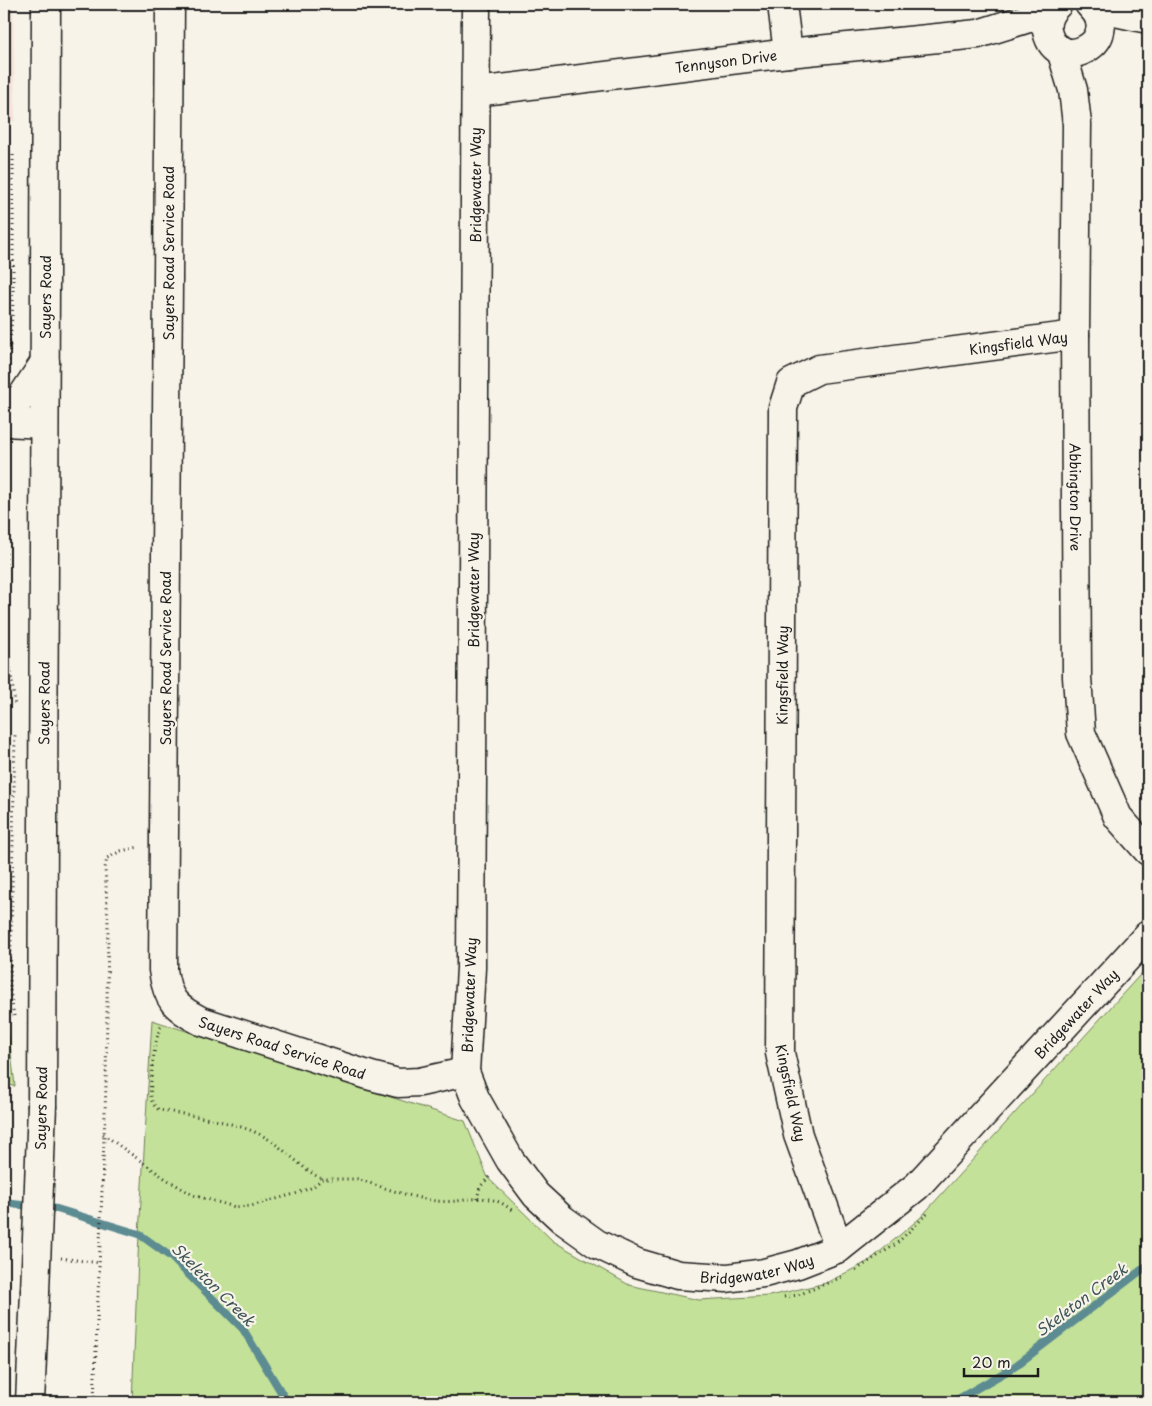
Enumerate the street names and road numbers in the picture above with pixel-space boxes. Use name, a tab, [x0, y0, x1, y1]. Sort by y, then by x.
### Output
street label: Tennyson Drive	[674, 44, 778, 78]
street label: Bridgewater Way	[465, 127, 486, 243]
street label: Sayers Road Service Road	[158, 166, 179, 340]
street label: Sayers Road	[34, 255, 56, 339]
street label: Kingsfield Way	[968, 326, 1069, 359]
street label: Abbington Drive	[1065, 443, 1087, 551]
street label: Bridgewater Way	[463, 532, 484, 648]
street label: Sayers Road Service Road	[155, 571, 176, 745]
street label: Kingsfield Way	[771, 625, 792, 725]
street label: Sayers Road	[33, 661, 54, 745]
street label: Bridgewater Way	[456, 937, 482, 1053]
street label: Bridgewater Way	[1029, 964, 1123, 1063]
street label: Sayers Road Service Road	[196, 1010, 369, 1084]
street label: Kingsfield Way	[770, 1042, 812, 1144]
street label: Sayers Road	[30, 1066, 52, 1150]
street label: Bridgewater Way	[699, 1248, 817, 1289]

